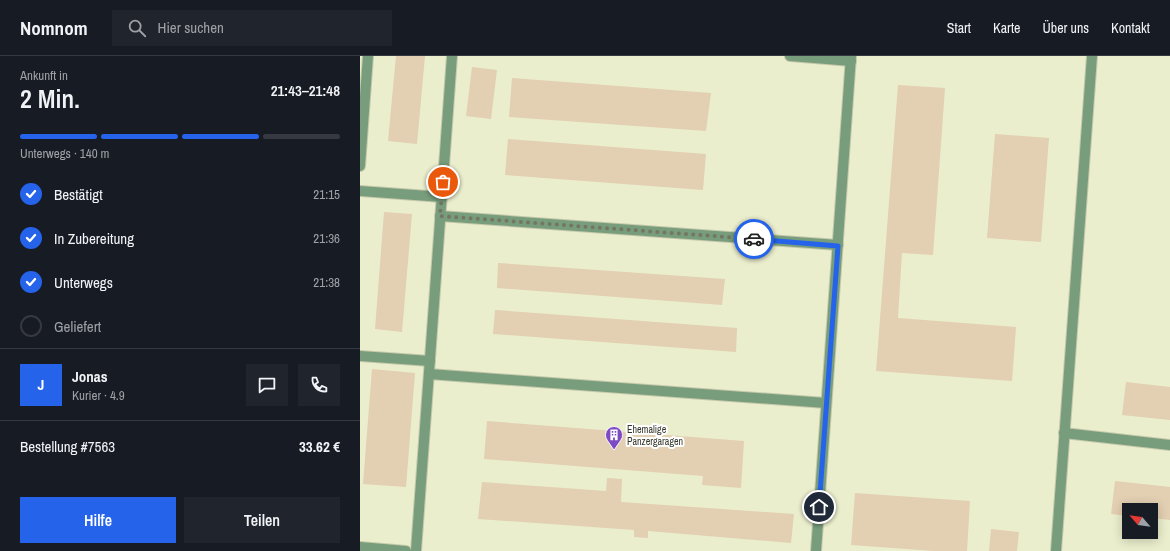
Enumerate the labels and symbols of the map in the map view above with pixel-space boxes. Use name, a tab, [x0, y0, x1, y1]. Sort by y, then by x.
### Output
pin	[426, 165, 460, 199]
courier	[734, 219, 774, 259]
place label: Ehemalige Panzergaragen	[627, 423, 683, 448]
building icon: Ehemalige Panzergaragen	[604, 425, 624, 450]
pin	[802, 490, 836, 524]
north arrow	[1122, 503, 1158, 539]

